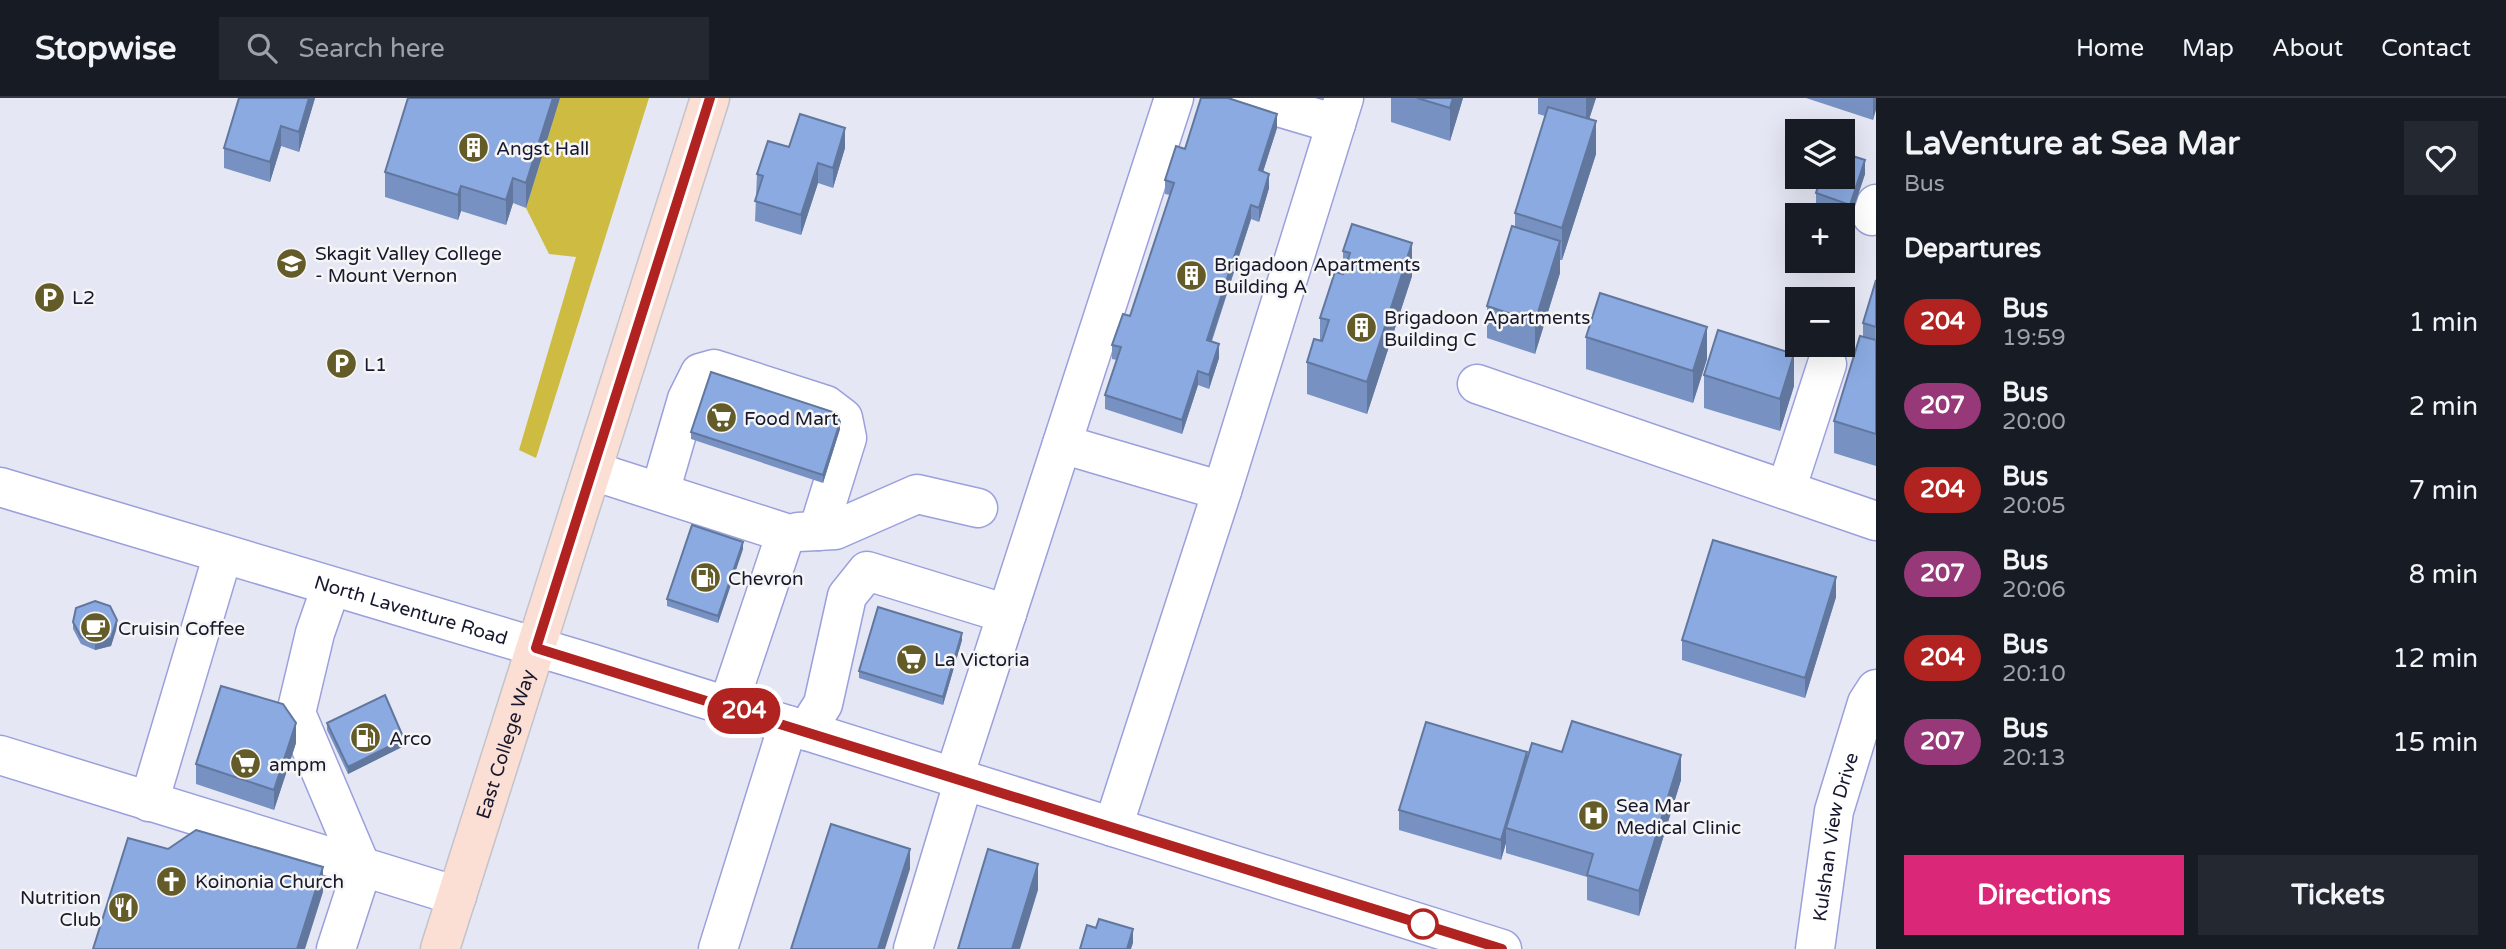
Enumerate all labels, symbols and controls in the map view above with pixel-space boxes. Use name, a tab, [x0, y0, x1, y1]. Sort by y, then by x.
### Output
search box	[219, 17, 709, 80]
text: Stopwise	[35, 29, 177, 68]
icon: search	[243, 29, 281, 67]
text: Search here	[299, 33, 445, 64]
text: Home	[2076, 34, 2144, 63]
text: Map	[2182, 34, 2234, 63]
text: About	[2272, 34, 2343, 63]
text: Contact	[2381, 34, 2471, 63]
map controls	[1785, 119, 1855, 357]
button: layers	[1785, 119, 1855, 189]
button: heart	[2404, 121, 2478, 195]
text: LaVenture at Sea Mar	[1904, 124, 2240, 163]
building icon: Angst Hall	[456, 131, 490, 165]
place label: Angst Hall	[496, 138, 589, 160]
text: Bus	[1904, 170, 1945, 198]
button: +	[1785, 203, 1855, 273]
text: Departures	[1904, 233, 2041, 264]
place label: Skagit Valley College - Mount Vernon	[315, 243, 502, 287]
school or university icon: Skagit Valley College - Mount Vernon	[275, 247, 309, 281]
place label: Brigadoon Apartments Building A	[1214, 254, 1421, 298]
building icon: Brigadoon Apartments Building A	[1174, 258, 1208, 292]
parking icon: L2	[32, 280, 66, 314]
place label: L2	[72, 287, 95, 309]
button: −	[1785, 287, 1855, 357]
text: Bus	[2002, 293, 2048, 324]
place label: Brigadoon Apartments Building C	[1384, 307, 1591, 351]
text: 204	[1920, 307, 1965, 336]
text: 1 min	[2409, 307, 2478, 338]
building icon: Brigadoon Apartments Building C	[1344, 311, 1378, 345]
text: 19:59	[2002, 324, 2066, 352]
parking icon: L1	[324, 347, 358, 381]
place label: L1	[364, 354, 387, 376]
text: Bus	[2002, 377, 2048, 408]
text: 207	[1920, 391, 1965, 420]
text: 2 min	[2409, 391, 2478, 422]
supermarket icon: Food Mart	[704, 401, 738, 435]
place label: Food Mart	[744, 408, 838, 430]
text: 20:00	[2002, 408, 2066, 436]
text: Bus	[2002, 461, 2048, 492]
text: 204	[1920, 475, 1965, 504]
text: 7 min	[2409, 475, 2478, 506]
text: 20:05	[2002, 492, 2066, 520]
text: Bus	[2002, 545, 2048, 576]
text: 207	[1920, 559, 1965, 588]
text: 8 min	[2409, 559, 2478, 590]
fuel station icon: Chevron	[688, 561, 722, 595]
place label: Chevron	[728, 568, 804, 590]
street label: North Laventure Road	[312, 571, 510, 650]
text: 20:06	[2002, 576, 2066, 604]
cafe icon: Cruisin Coffee	[78, 611, 112, 645]
place label: Cruisin Coffee	[118, 618, 245, 640]
text: Bus	[2002, 629, 2048, 660]
supermarket icon: La Victoria	[894, 642, 928, 676]
text: 204	[1920, 643, 1965, 672]
text: 12 min	[2392, 643, 2478, 674]
place label: La Victoria	[934, 649, 1030, 671]
text: 20:10	[2002, 660, 2066, 688]
street label: East College Way	[472, 667, 540, 822]
line badge: 204	[704, 688, 784, 734]
text: 204	[721, 696, 767, 725]
text: Bus	[2002, 713, 2048, 744]
fuel station icon: Arco	[349, 721, 383, 755]
text: 207	[1920, 727, 1965, 756]
text: 15 min	[2392, 727, 2478, 758]
place label: Arco	[389, 728, 432, 750]
text: 20:13	[2002, 744, 2066, 772]
supermarket icon: ampm	[229, 747, 263, 781]
street label: Kulshan View Drive	[1809, 750, 1863, 923]
place label: ampm	[269, 754, 327, 776]
place label: Sea Mar Medical Clinic	[1616, 795, 1741, 839]
hospital icon: Sea Mar Medical Clinic	[1576, 799, 1610, 833]
button: Directions	[1904, 855, 2184, 935]
button: Tickets	[2198, 855, 2478, 935]
church icon: Koinonia Church	[155, 864, 189, 898]
place label: Koinonia Church	[195, 871, 344, 893]
place label: Nutrition Club	[20, 887, 101, 931]
restaurant icon: Nutrition Club	[107, 891, 141, 925]
unlabelled marker	[1408, 909, 1438, 939]

